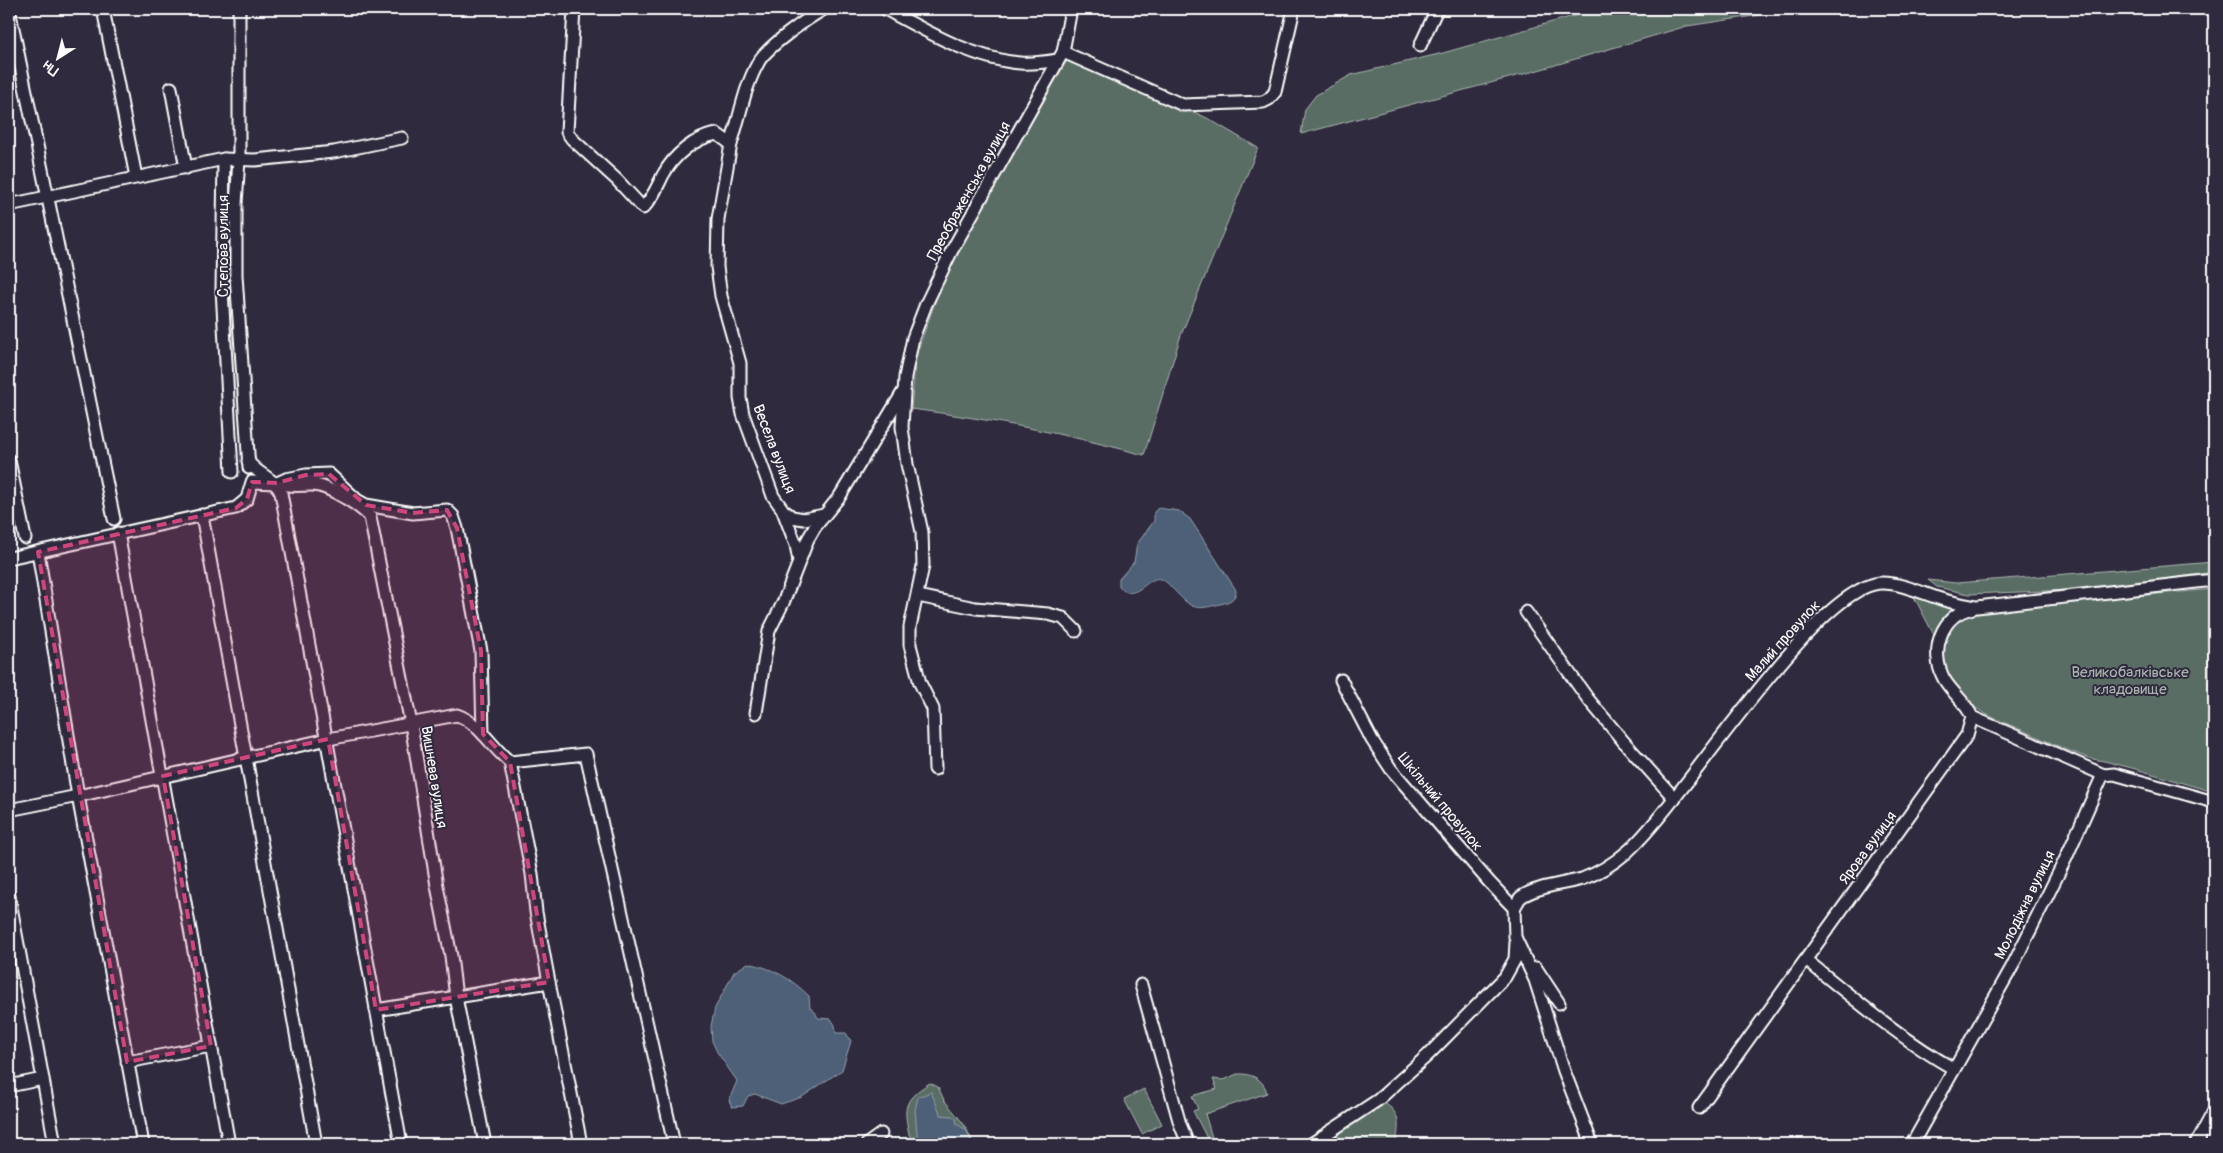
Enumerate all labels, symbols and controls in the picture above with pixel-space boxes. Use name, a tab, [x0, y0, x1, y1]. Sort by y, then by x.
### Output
north arrow	[32, 32, 82, 82]
text: Пн	[39, 57, 62, 80]
street label: Преображенська вулиця	[923, 118, 1015, 264]
street label: Степова вулиця	[214, 195, 233, 297]
street label: Весела вулиця	[748, 402, 800, 496]
street label: Малий провулок	[1741, 596, 1825, 686]
park label: Великобалківське кладовище	[2071, 663, 2189, 699]
street label: Вишнева вулиця	[417, 725, 451, 829]
street label: Шкільний провулок	[1393, 749, 1487, 855]
street label: Ярова вулиця	[1835, 808, 1901, 888]
street label: Молодіжна вулиця	[1990, 848, 2060, 962]

